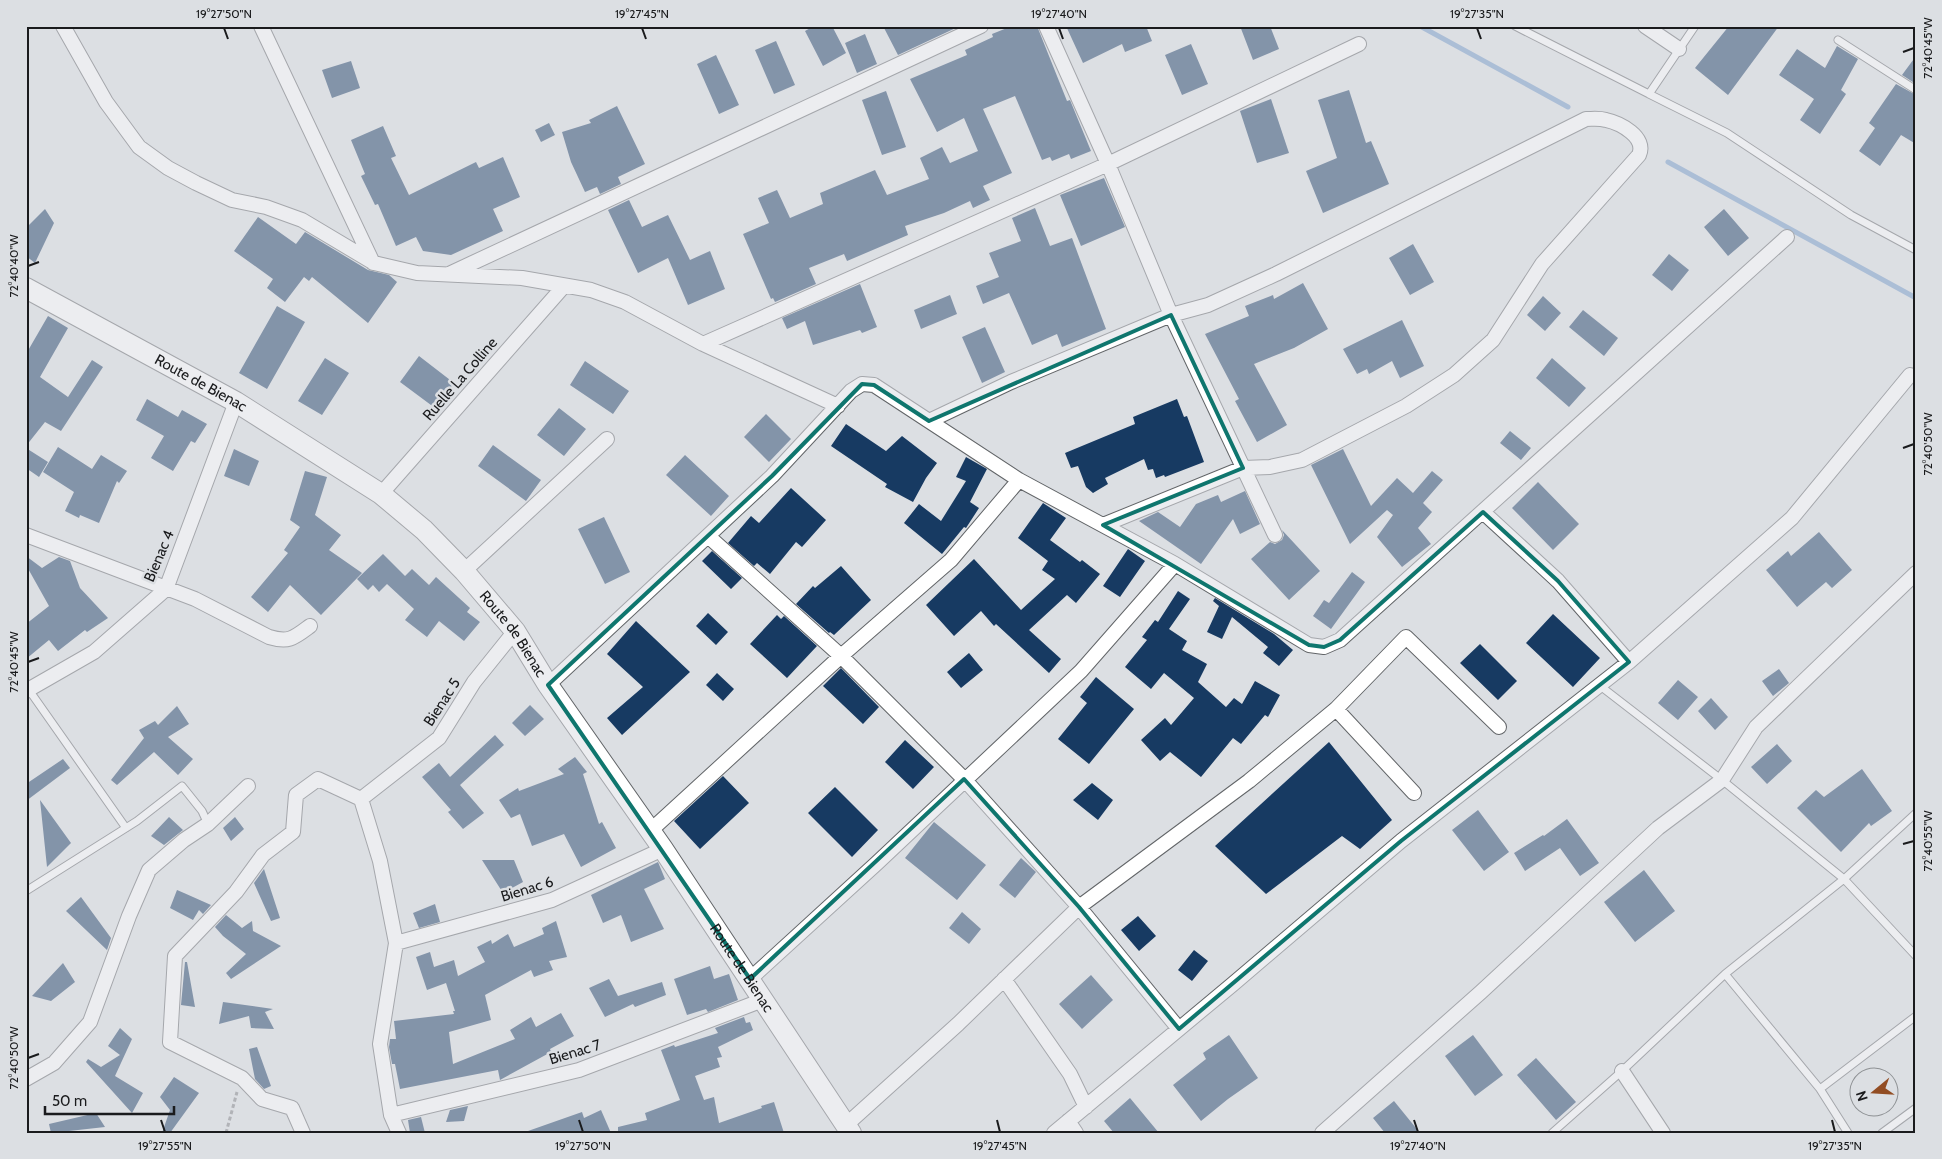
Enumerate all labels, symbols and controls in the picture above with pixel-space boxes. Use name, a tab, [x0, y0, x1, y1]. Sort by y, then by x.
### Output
text: 19°27'50"N	[196, 6, 252, 21]
text: 19°27'45"N	[615, 6, 669, 21]
text: 19°27'40"N	[1031, 6, 1087, 21]
text: 19°27'35"N	[1450, 6, 1504, 21]
text: 72°40'45"W	[1920, 17, 1935, 79]
text: 72°40'40"W	[6, 234, 21, 298]
street label: Ruelle La Colline	[419, 334, 501, 424]
street label: Route de Bienac	[152, 351, 251, 416]
text: 72°40'50"W	[1920, 412, 1935, 475]
street label: Bienac 4	[140, 527, 178, 584]
street label: Route de Bienac	[476, 587, 550, 681]
text: 72°40'45"W	[6, 631, 21, 693]
street label: Bienac 5	[420, 675, 464, 729]
text: 72°40'55"W	[1920, 810, 1935, 872]
street label: Bienac 6	[499, 872, 555, 906]
street label: Route de Bienac	[706, 920, 778, 1016]
text: 72°40'50"W	[6, 1026, 21, 1089]
street label: Bienac 7	[547, 1036, 603, 1068]
north arrow	[1850, 1066, 1900, 1116]
scale bar	[45, 1084, 174, 1116]
text: N	[1852, 1089, 1872, 1104]
text: 50 m	[52, 1092, 87, 1110]
text: 19°27'55"N	[138, 1138, 192, 1153]
text: 19°27'50"N	[555, 1138, 611, 1153]
text: 19°27'45"N	[973, 1138, 1027, 1153]
text: 19°27'40"N	[1390, 1138, 1446, 1153]
text: 19°27'35"N	[1808, 1138, 1862, 1153]

